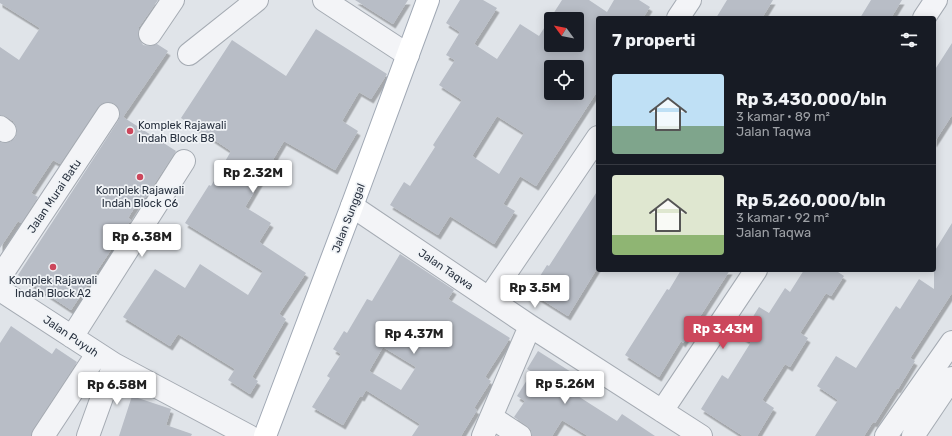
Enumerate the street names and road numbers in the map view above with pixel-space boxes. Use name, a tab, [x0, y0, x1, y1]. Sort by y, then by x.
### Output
street label: Jalan Murai Batu	[25, 157, 84, 236]
street label: Jalan Sunggal	[329, 182, 368, 255]
street label: Jalan Taqwa	[416, 246, 476, 293]
street label: Jalan Puyuh	[40, 313, 101, 360]

